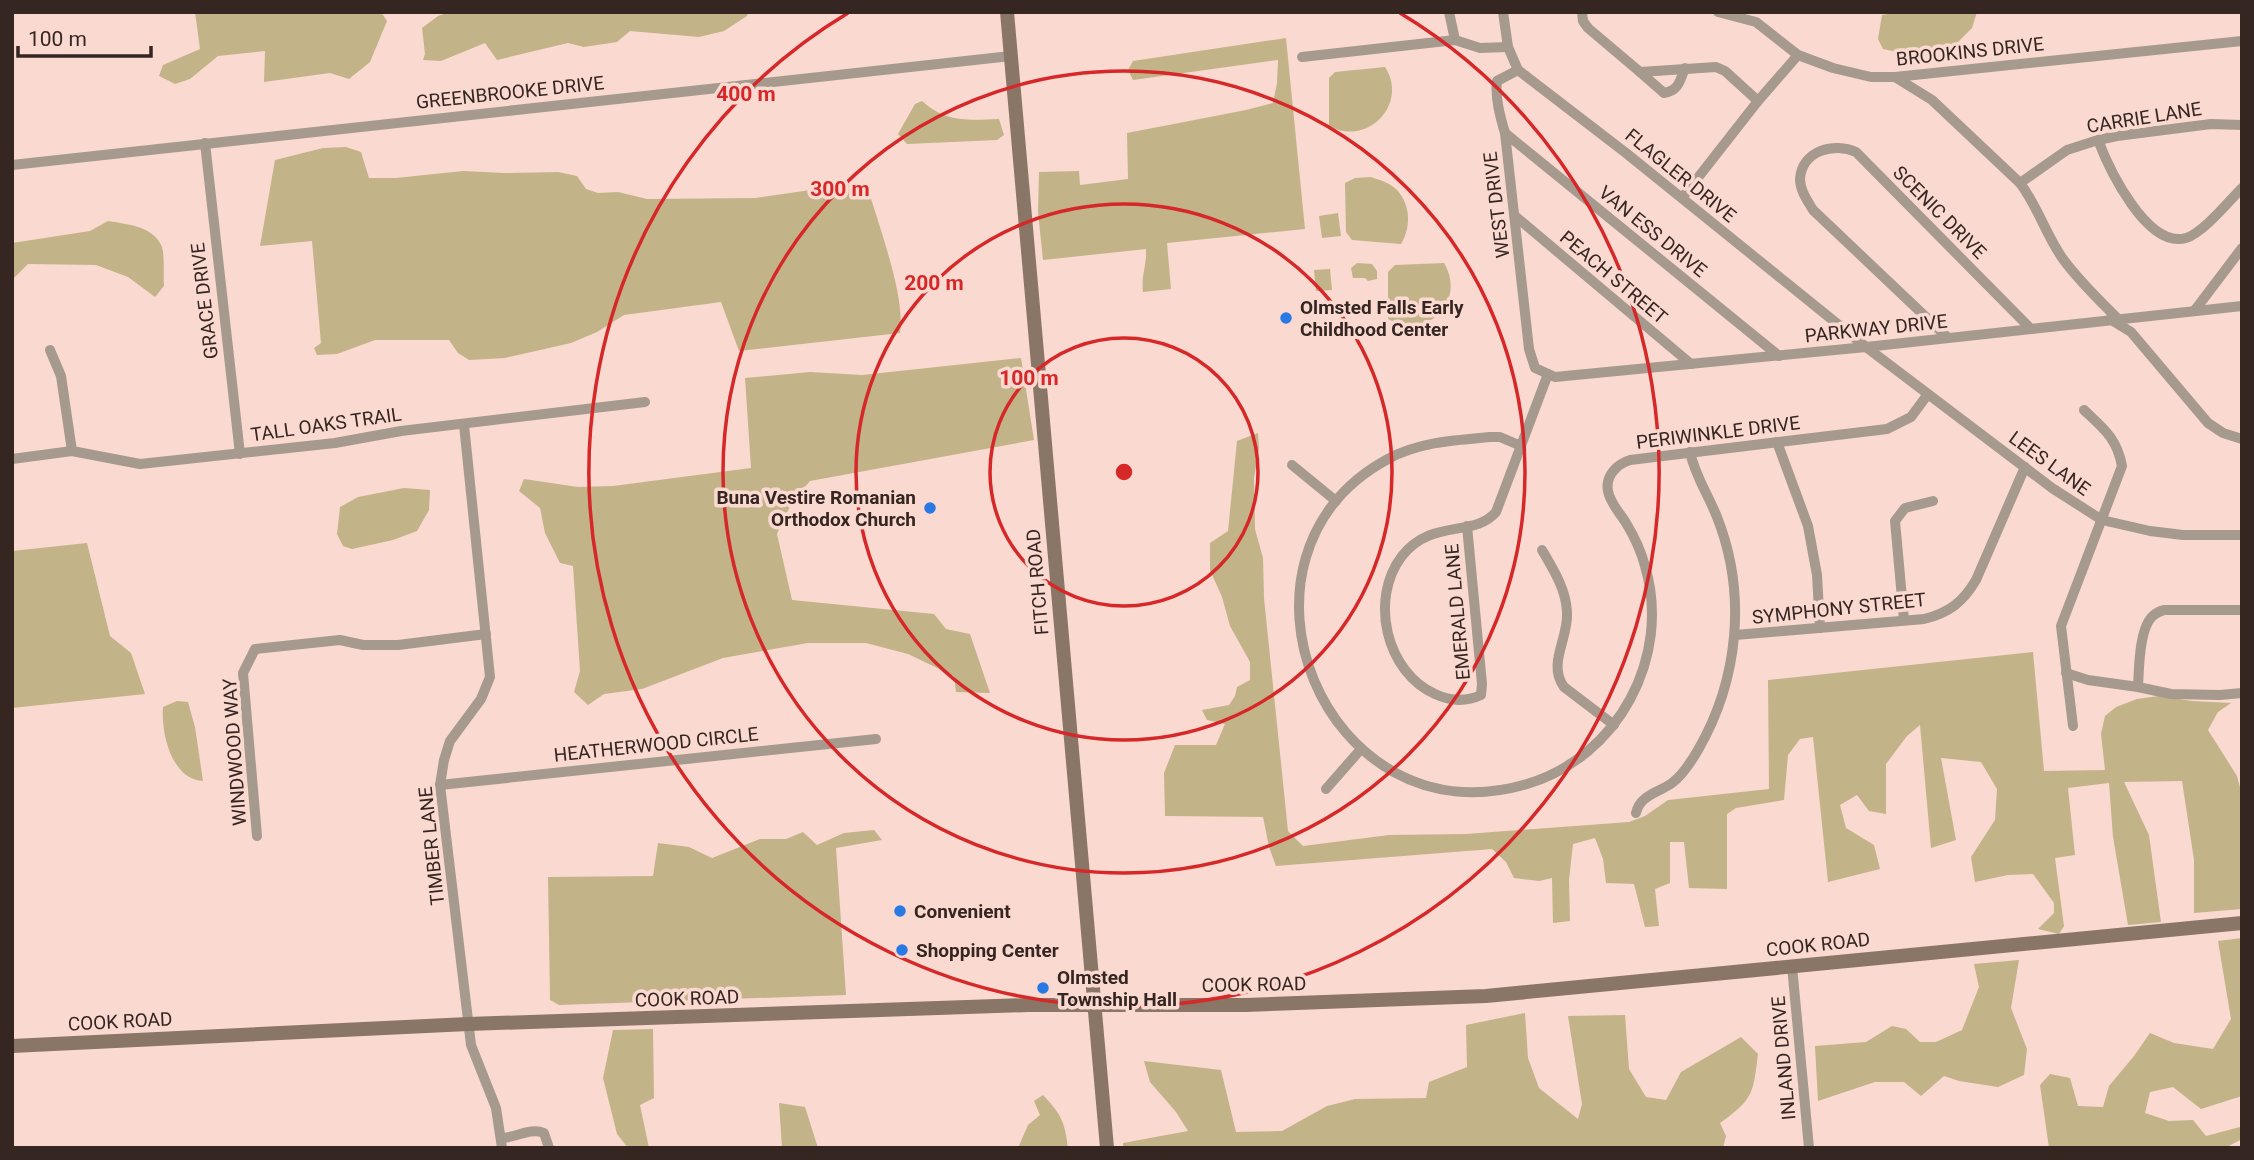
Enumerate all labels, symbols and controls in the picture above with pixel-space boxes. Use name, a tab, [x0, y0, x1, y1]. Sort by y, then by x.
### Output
scale bar	[18, 14, 150, 58]
text: 100 m	[28, 27, 87, 51]
street label: BROOKINS DRIVE	[1895, 32, 2045, 71]
street label: GREENBROOKE DRIVE	[415, 71, 606, 114]
text: 400 m	[716, 82, 776, 106]
street label: CARRIE LANE	[2085, 97, 2203, 138]
street label: FLAGLER DRIVE	[1621, 124, 1741, 227]
street label: WEST DRIVE	[1479, 150, 1514, 259]
street label: SCENIC DRIVE	[1888, 161, 1991, 264]
text: 300 m	[810, 177, 870, 201]
street label: VAN ESS DRIVE	[1594, 181, 1712, 282]
street label: PEACH STREET	[1555, 226, 1672, 329]
street label: GRACE DRIVE	[186, 241, 223, 360]
text: 200 m	[904, 271, 964, 295]
place label: Olmsted Falls Early Childhood Center	[1300, 296, 1464, 341]
marker: Olmsted Falls Early Childhood Center	[1278, 310, 1294, 326]
street label: PARKWAY DRIVE	[1804, 310, 1949, 347]
text: 100 m	[999, 366, 1059, 390]
street label: TALL OAKS TRAIL	[249, 403, 403, 446]
street label: PERIWINKLE DRIVE	[1635, 411, 1802, 454]
street label: LEES LANE	[2005, 426, 2095, 501]
centre of rings	[1112, 460, 1136, 484]
place label: Buna Vestire Romanian Orthodox Church	[716, 486, 916, 531]
marker: Buna Vestire Romanian Orthodox Church	[922, 500, 938, 516]
street label: FITCH ROAD	[1021, 528, 1054, 636]
street label: EMERALD LANE	[1440, 543, 1475, 681]
street label: SYMPHONY STREET	[1751, 588, 1927, 629]
street label: WINDWOOD WAY	[218, 677, 251, 826]
street label: HEATHERWOOD CIRCLE	[553, 722, 760, 767]
street label: TIMBER LANE	[414, 785, 449, 906]
place label: Convenient	[914, 900, 1011, 923]
marker: Convenient	[892, 903, 908, 919]
street label: COOK ROAD	[1765, 928, 1871, 961]
place label: Shopping Center	[916, 939, 1059, 962]
marker: Shopping Center	[894, 942, 910, 958]
place label: Olmsted Township Hall	[1057, 966, 1177, 1011]
street label: COOK ROAD	[1202, 972, 1306, 997]
marker: Olmsted Township Hall	[1035, 980, 1051, 996]
street label: COOK ROAD	[634, 985, 740, 1012]
street label: INLAND DRIVE	[1767, 995, 1800, 1121]
street label: COOK ROAD	[67, 1007, 173, 1036]

